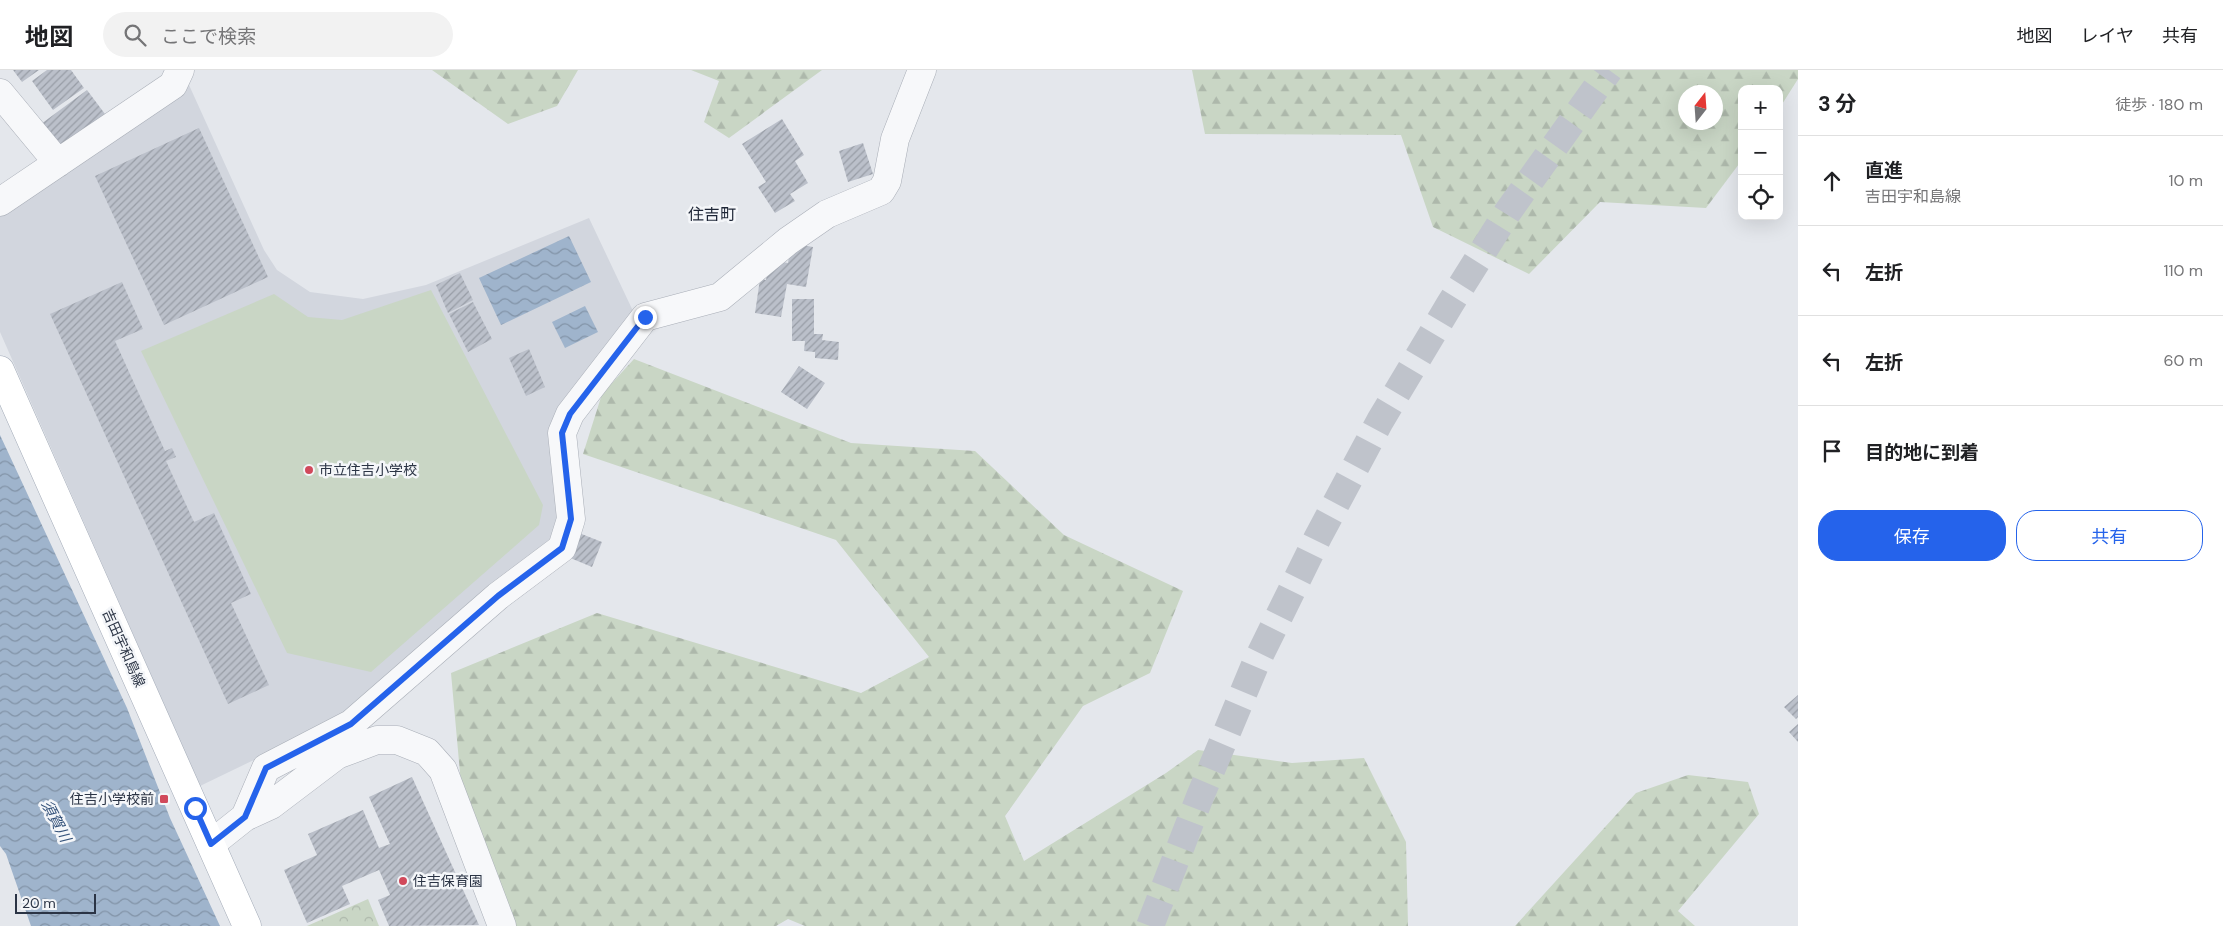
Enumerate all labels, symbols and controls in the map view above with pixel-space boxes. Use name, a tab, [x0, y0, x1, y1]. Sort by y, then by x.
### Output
search box	[103, 12, 453, 57]
text: 地図	[25, 21, 73, 52]
icon: search	[121, 21, 149, 49]
text: ここで検索	[161, 24, 256, 49]
text: 地図	[2017, 24, 2053, 48]
text: レイヤ	[2081, 24, 2134, 48]
text: 共有	[2162, 24, 2198, 48]
north arrow	[1678, 85, 1723, 130]
map controls	[1738, 85, 1783, 220]
button: +	[1738, 85, 1783, 130]
text: 3 分	[1818, 90, 1857, 118]
text: 徒歩 · 180 m	[2115, 94, 2203, 115]
button: −	[1738, 130, 1783, 175]
text: 直進	[1865, 158, 1903, 183]
icon: ahead	[1818, 167, 1846, 195]
text: 10 m	[2169, 170, 2203, 191]
button: locate	[1738, 175, 1783, 220]
text: 吉田宇和島線	[1865, 186, 1961, 207]
district label: 住吉町	[688, 204, 736, 225]
icon: left	[1818, 257, 1846, 285]
text: 左折	[1865, 260, 1903, 285]
text: 110 m	[2164, 260, 2203, 281]
route end	[634, 306, 657, 329]
icon: left	[1818, 347, 1846, 375]
text: 左折	[1865, 350, 1903, 375]
text: 60 m	[2163, 350, 2203, 371]
icon: arrive	[1818, 437, 1846, 465]
text: 目的地に到着	[1865, 440, 1979, 465]
place label: 市立住吉小学校	[319, 461, 417, 479]
marker: 市立住吉小学校	[303, 464, 315, 476]
button: 保存	[1818, 510, 2006, 561]
button: 共有	[2016, 510, 2203, 561]
street label: 吉田宇和島線	[99, 606, 149, 690]
place label: 住吉小学校前	[70, 790, 154, 808]
marker: 住吉小学校前	[158, 793, 170, 805]
water label: 須賀川	[37, 796, 76, 847]
route start	[184, 797, 207, 820]
place label: 住吉保育園	[413, 872, 483, 890]
marker: 住吉保育園	[397, 875, 409, 887]
scale bar	[15, 891, 96, 914]
text: 20 m	[22, 894, 56, 912]

